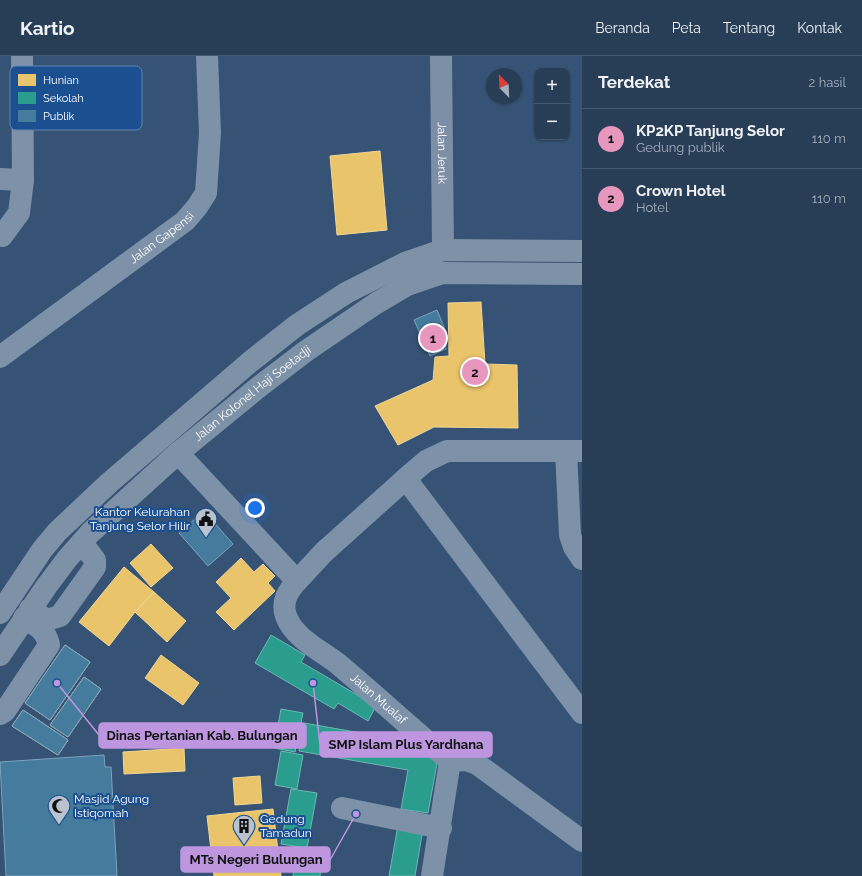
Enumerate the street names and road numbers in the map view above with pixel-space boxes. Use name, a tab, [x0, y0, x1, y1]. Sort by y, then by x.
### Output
street label: Jalan Jeruk	[435, 122, 449, 185]
street label: Jalan Gapensi	[127, 209, 197, 266]
street label: Jalan Kolonel Haji Soetadji	[191, 343, 314, 444]
street label: Jalan Mualaf	[347, 670, 410, 728]

